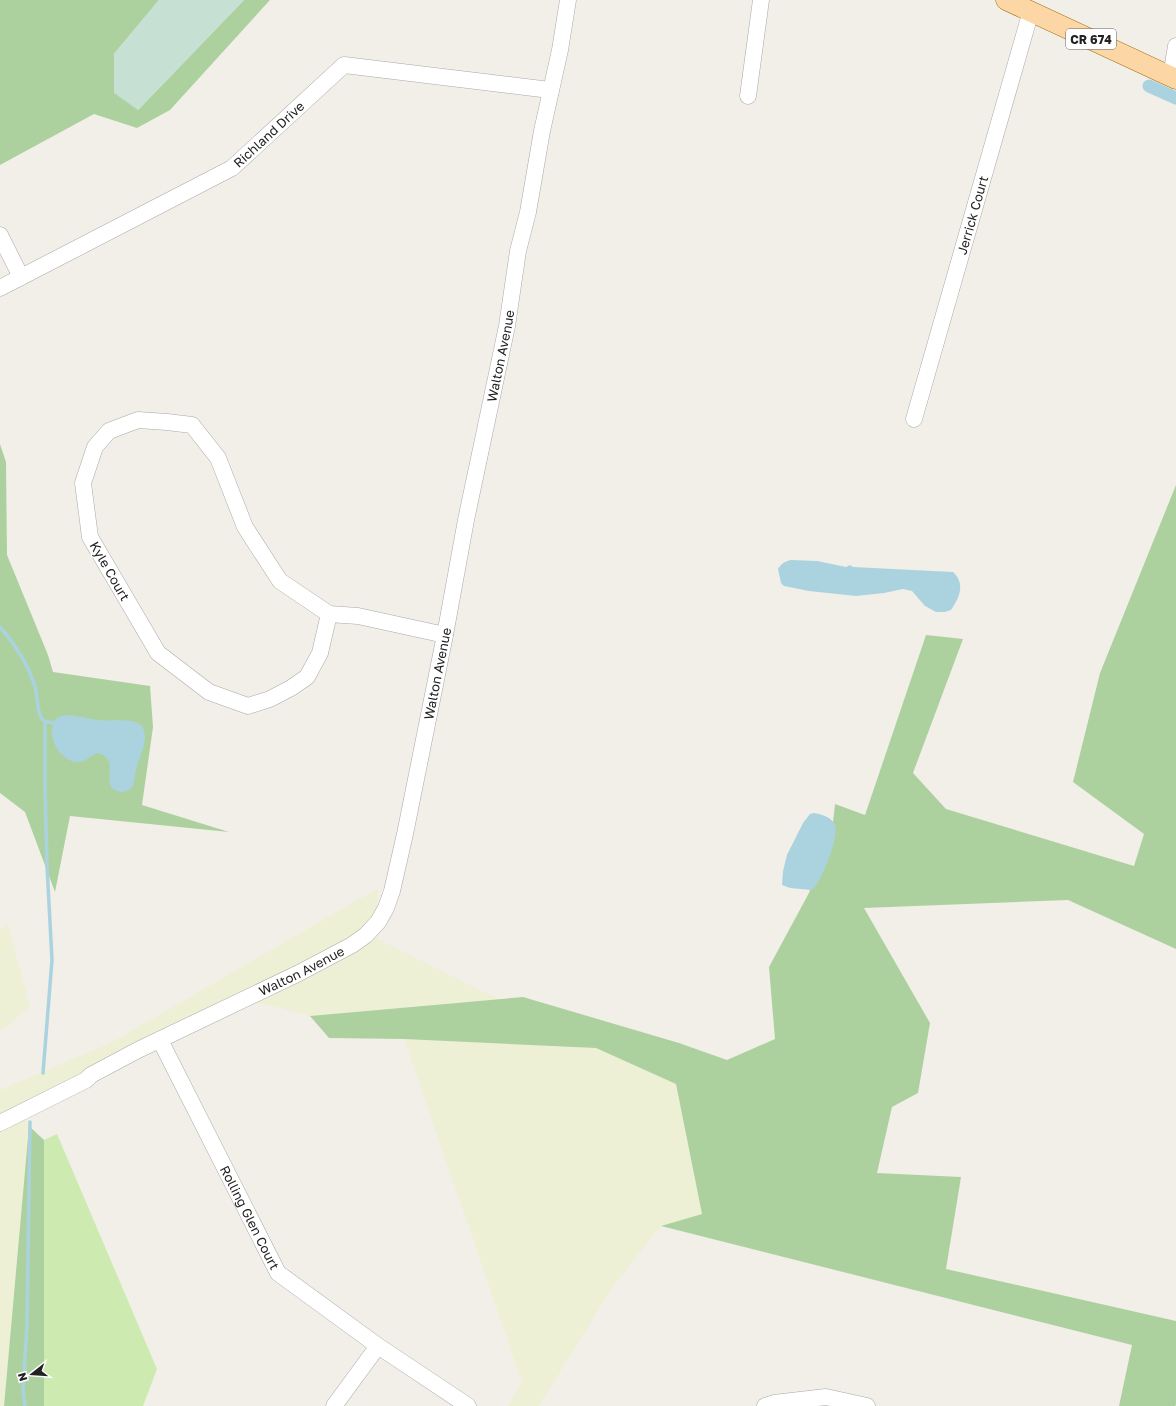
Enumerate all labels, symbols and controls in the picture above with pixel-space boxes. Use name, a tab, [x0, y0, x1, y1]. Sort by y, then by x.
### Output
road number: CR 674	[1066, 29, 1116, 49]
street label: Richland Drive	[230, 98, 307, 171]
street label: Jerrick Court	[954, 174, 991, 256]
street label: Walton Avenue	[483, 309, 517, 403]
street label: Kyle Court	[87, 539, 133, 603]
street label: Walton Avenue	[420, 626, 454, 721]
street label: Walton Avenue	[256, 943, 347, 999]
street label: Rolling Glen Court	[217, 1163, 283, 1272]
north arrow	[12, 1354, 52, 1394]
text: N	[15, 1371, 29, 1383]

